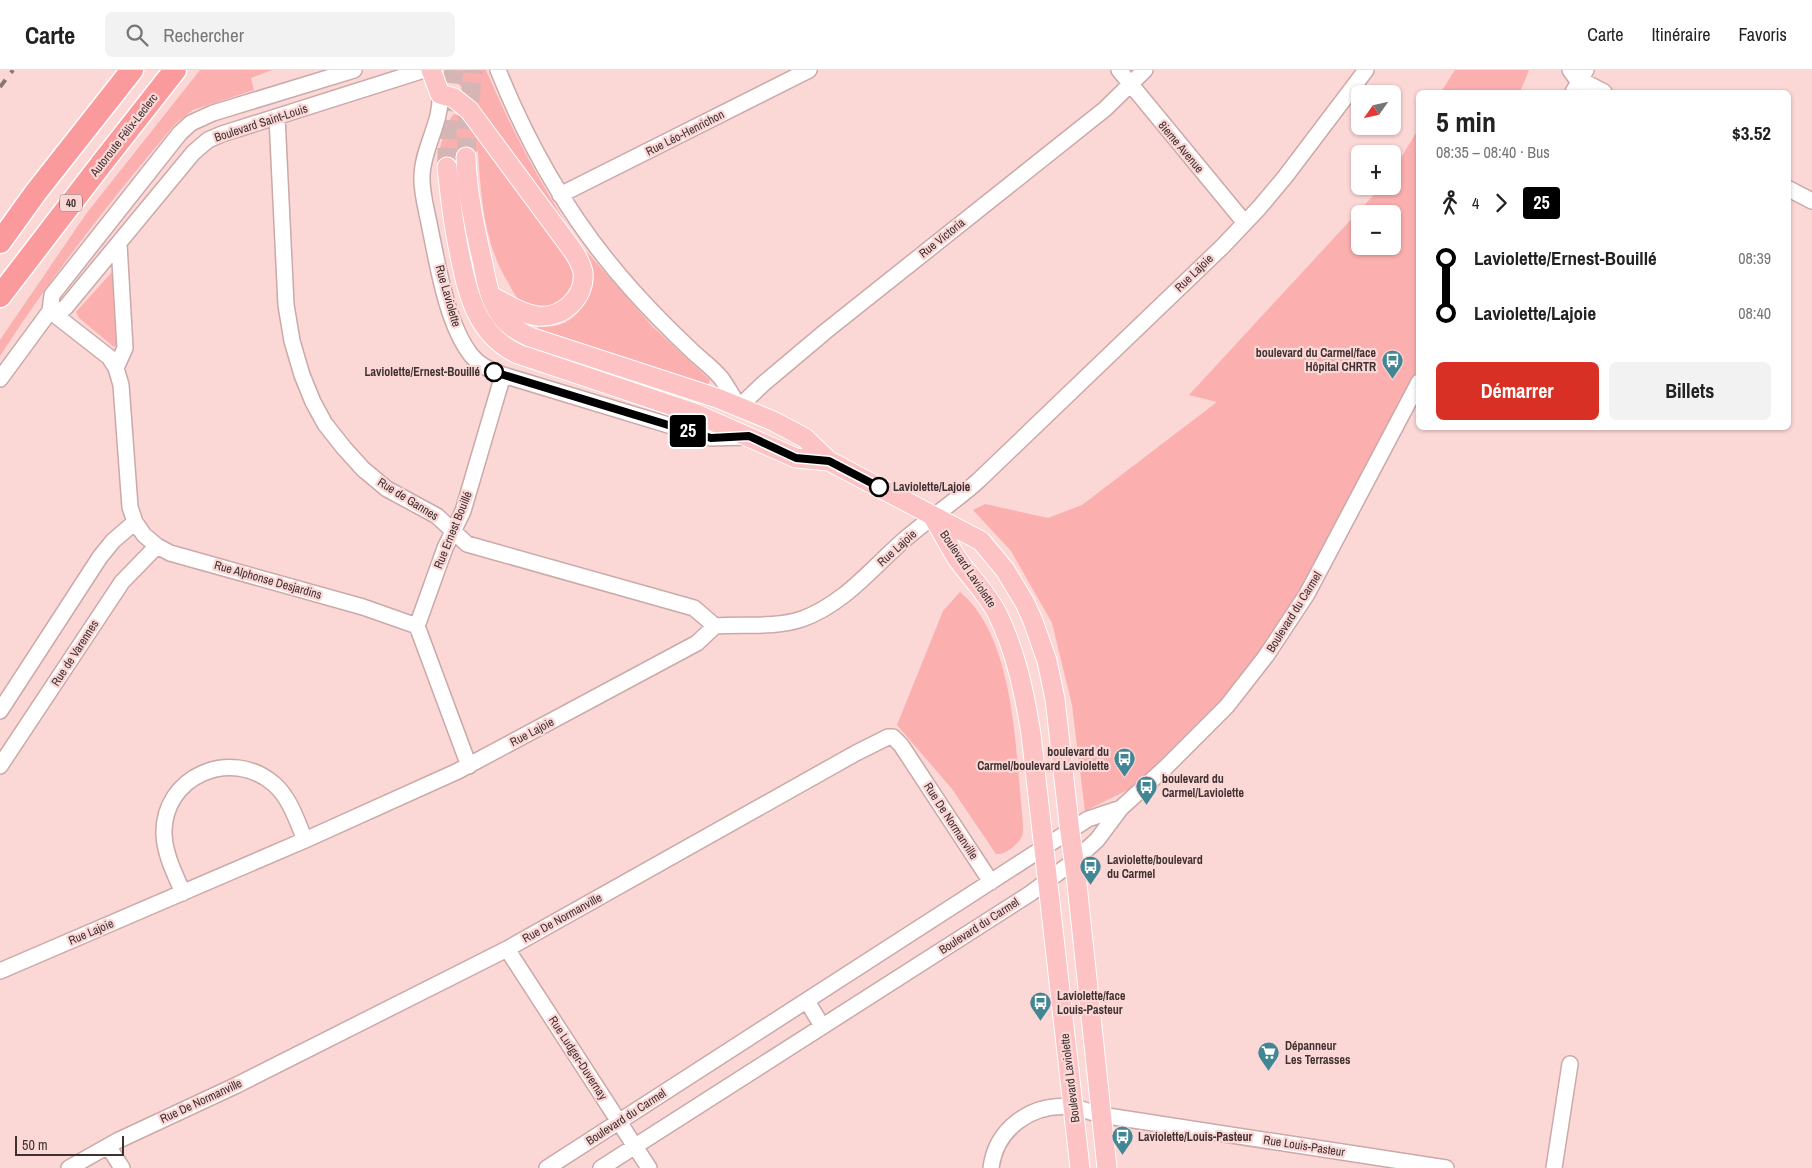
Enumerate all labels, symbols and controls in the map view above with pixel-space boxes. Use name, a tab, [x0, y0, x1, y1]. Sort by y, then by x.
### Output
search box	[105, 12, 455, 57]
text: Carte	[25, 19, 75, 51]
icon: search	[123, 21, 151, 49]
text: Rechercher	[163, 22, 244, 48]
text: Carte	[1587, 22, 1623, 47]
text: Itinéraire	[1651, 22, 1711, 47]
text: Favoris	[1739, 22, 1787, 47]
north arrow	[1351, 85, 1401, 135]
map controls	[1351, 85, 1401, 255]
street label: Autoroute Félix-Leclerc	[86, 90, 162, 181]
street label: Boulevard Saint-Louis	[212, 100, 310, 146]
text: 5 min	[1436, 103, 1496, 141]
street label: Rue Léo-Henrichon	[643, 106, 727, 160]
street label: 8ieme Avenue	[1155, 118, 1207, 176]
text: $3.52	[1732, 120, 1771, 146]
text: 08:35 – 08:40 · Bus	[1436, 141, 1550, 163]
button: +	[1351, 145, 1401, 195]
icon: walk	[1436, 189, 1464, 217]
icon: forward	[1487, 189, 1515, 217]
text: 25	[1533, 190, 1550, 215]
text: 4	[1472, 192, 1479, 214]
road number: 40	[60, 195, 82, 212]
button: −	[1351, 205, 1401, 255]
street label: Rue Victoria	[916, 214, 969, 261]
text: Laviolette/Ernest-Bouillé	[1474, 245, 1657, 271]
text: 08:39	[1738, 247, 1771, 269]
street label: Rue Lajoie	[1171, 251, 1217, 295]
street label: Rue Laviolette	[432, 263, 464, 329]
text: Laviolette/Lajoie	[1474, 300, 1596, 326]
text: 08:40	[1738, 302, 1771, 324]
place label: boulevard du Carmel/face Hôpital CHRTR	[1256, 345, 1377, 375]
bus stop icon: boulevard du Carmel/face Hôpital CHRTR	[1380, 348, 1404, 379]
marker: Laviolette/Ernest-Bouillé	[484, 362, 504, 382]
button: Démarrer	[1436, 362, 1599, 420]
button: Billets	[1609, 362, 1771, 420]
place label: Laviolette/Ernest-Bouillé	[365, 364, 481, 380]
line badge: 25	[666, 415, 710, 447]
text: 25	[680, 418, 696, 443]
street label: Rue de Gannes	[375, 474, 442, 524]
marker: Laviolette/Lajoie	[869, 477, 889, 497]
place label: Laviolette/Lajoie	[893, 479, 971, 495]
street label: Rue Ernest Bouillé	[430, 489, 476, 571]
street label: Rue Lajoie	[874, 526, 920, 570]
street label: Boulevard Laviolette	[936, 527, 1000, 611]
street label: Rue Alphonse Desjardins	[212, 557, 324, 603]
street label: Boulevard du Carmel	[1263, 569, 1325, 655]
street label: Rue de Varennes	[48, 617, 102, 689]
street label: Rue Lajoie	[507, 714, 557, 750]
place label: boulevard du Carmel/boulevard Laviolette	[977, 744, 1110, 774]
bus stop icon: boulevard du Carmel/boulevard Laviolette	[1113, 747, 1137, 778]
place label: boulevard du Carmel/Laviolette	[1162, 771, 1245, 801]
bus stop icon: boulevard du Carmel/Laviolette	[1134, 774, 1158, 805]
street label: Rue De Normanville	[920, 779, 982, 863]
place label: Laviolette/boulevard du Carmel	[1107, 852, 1203, 882]
bus stop icon: Laviolette/boulevard du Carmel	[1079, 855, 1103, 886]
street label: Rue De Normanville	[519, 890, 605, 946]
street label: Boulevard du Carmel	[936, 894, 1022, 958]
street label: Rue Lajoie	[66, 915, 116, 949]
place label: Laviolette/face Louis-Pasteur	[1057, 988, 1126, 1018]
bus stop icon: Laviolette/face Louis-Pasteur	[1029, 991, 1053, 1022]
street label: Rue Ludger-Duvernay	[545, 1013, 611, 1103]
street label: Boulevard Laviolette	[1057, 1033, 1083, 1123]
place label: Dépanneur Les Terrasses	[1285, 1038, 1351, 1068]
supermarket icon: Dépanneur Les Terrasses	[1257, 1041, 1281, 1072]
street label: Rue De Normanville	[157, 1075, 245, 1127]
street label: Boulevard du Carmel	[583, 1085, 669, 1149]
bus stop icon: Laviolette/Louis-Pasteur	[1110, 1125, 1134, 1156]
place label: Laviolette/Louis-Pasteur	[1138, 1129, 1252, 1145]
street label: Rue Louis-Pasteur	[1262, 1132, 1346, 1160]
scale bar	[15, 1133, 124, 1156]
text: 50 m	[22, 1136, 48, 1154]

